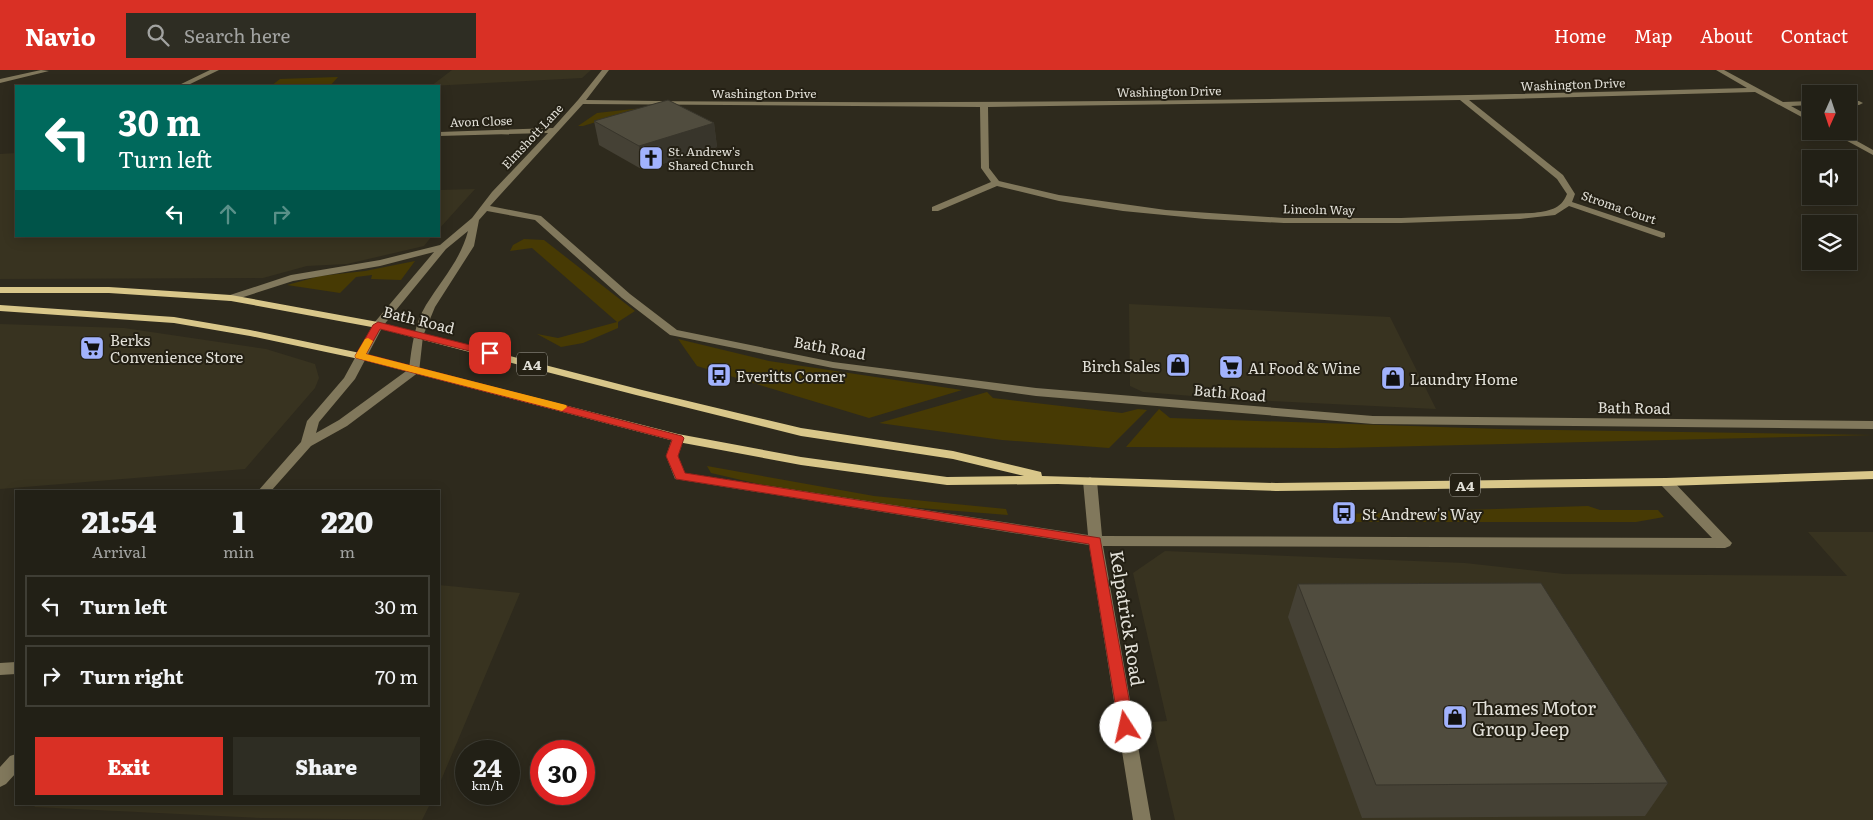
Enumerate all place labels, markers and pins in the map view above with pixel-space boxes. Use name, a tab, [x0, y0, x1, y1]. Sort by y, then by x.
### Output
place label: St. Andrew's Shared Church	[668, 142, 754, 174]
church icon: St. Andrew's Shared Church	[638, 145, 664, 171]
place label: Berks Convenience Store	[110, 328, 244, 368]
pin	[469, 332, 511, 374]
supermarket icon: Berks Convenience Store	[79, 335, 105, 361]
shop icon: Birch Sales	[1165, 352, 1191, 378]
place label: Birch Sales	[1082, 354, 1160, 377]
supermarket icon: A1 Food & Wine	[1218, 354, 1244, 380]
place label: A1 Food & Wine	[1248, 356, 1361, 379]
bus stop icon: Everitts Corner	[706, 362, 732, 388]
place label: Everitts Corner	[736, 364, 845, 387]
shop icon: Laundry Home	[1380, 365, 1406, 391]
place label: Laundry Home	[1410, 367, 1518, 390]
bus stop icon: St Andrew's Way	[1331, 500, 1357, 526]
place label: St Andrew's Way	[1362, 502, 1482, 525]
place label: Thames Motor Group Jeep	[1472, 694, 1596, 742]
shop icon: Thames Motor Group Jeep	[1442, 704, 1468, 730]

